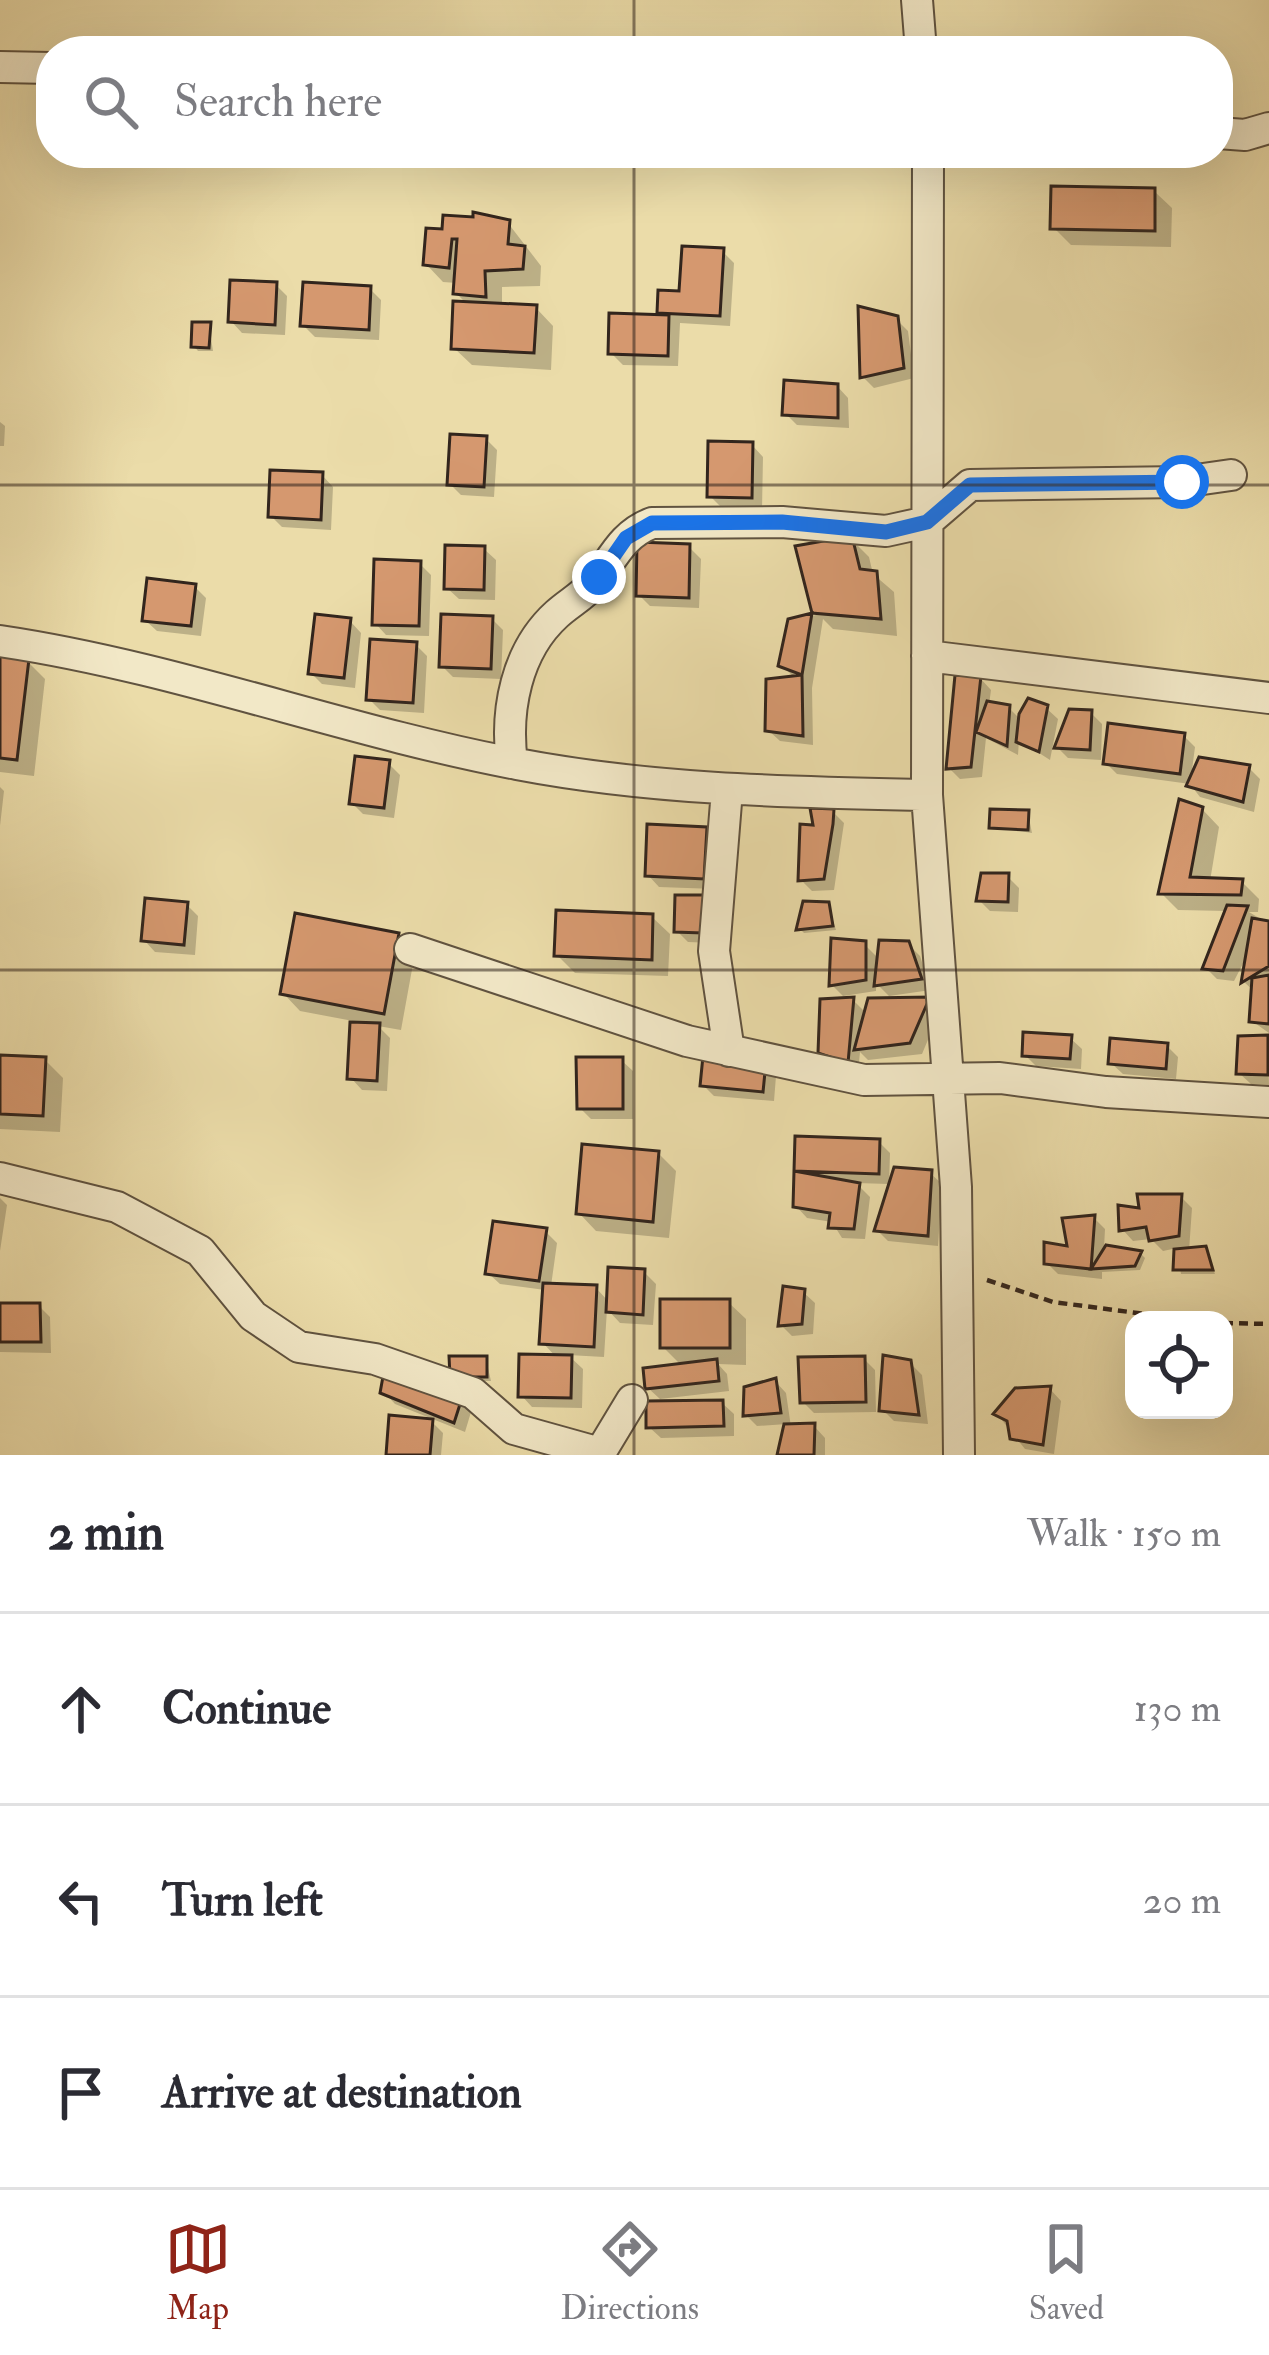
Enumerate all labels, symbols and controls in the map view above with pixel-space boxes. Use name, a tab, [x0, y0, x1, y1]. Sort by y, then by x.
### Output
search box	[36, 36, 1233, 168]
icon: search	[78, 69, 144, 135]
text: Search here	[174, 74, 382, 130]
route start	[1155, 455, 1209, 509]
route end	[572, 550, 626, 604]
map controls	[1125, 1311, 1233, 1419]
button: locate	[1125, 1311, 1233, 1419]
text: 2 min	[48, 1501, 164, 1565]
text: Walk · 150 m	[1027, 1509, 1221, 1558]
icon: ahead	[48, 1676, 114, 1742]
text: Continue	[162, 1681, 331, 1737]
text: 130 m	[1134, 1684, 1221, 1733]
icon: left	[48, 1868, 114, 1934]
text: Turn left	[162, 1873, 323, 1929]
text: 20 m	[1143, 1876, 1221, 1925]
icon: arrive	[48, 2060, 114, 2126]
text: Arrive at destination	[162, 2065, 522, 2121]
tab: Map	[165, 2216, 231, 2329]
tab: Directions	[561, 2216, 699, 2329]
tab: Saved	[1029, 2216, 1104, 2329]

